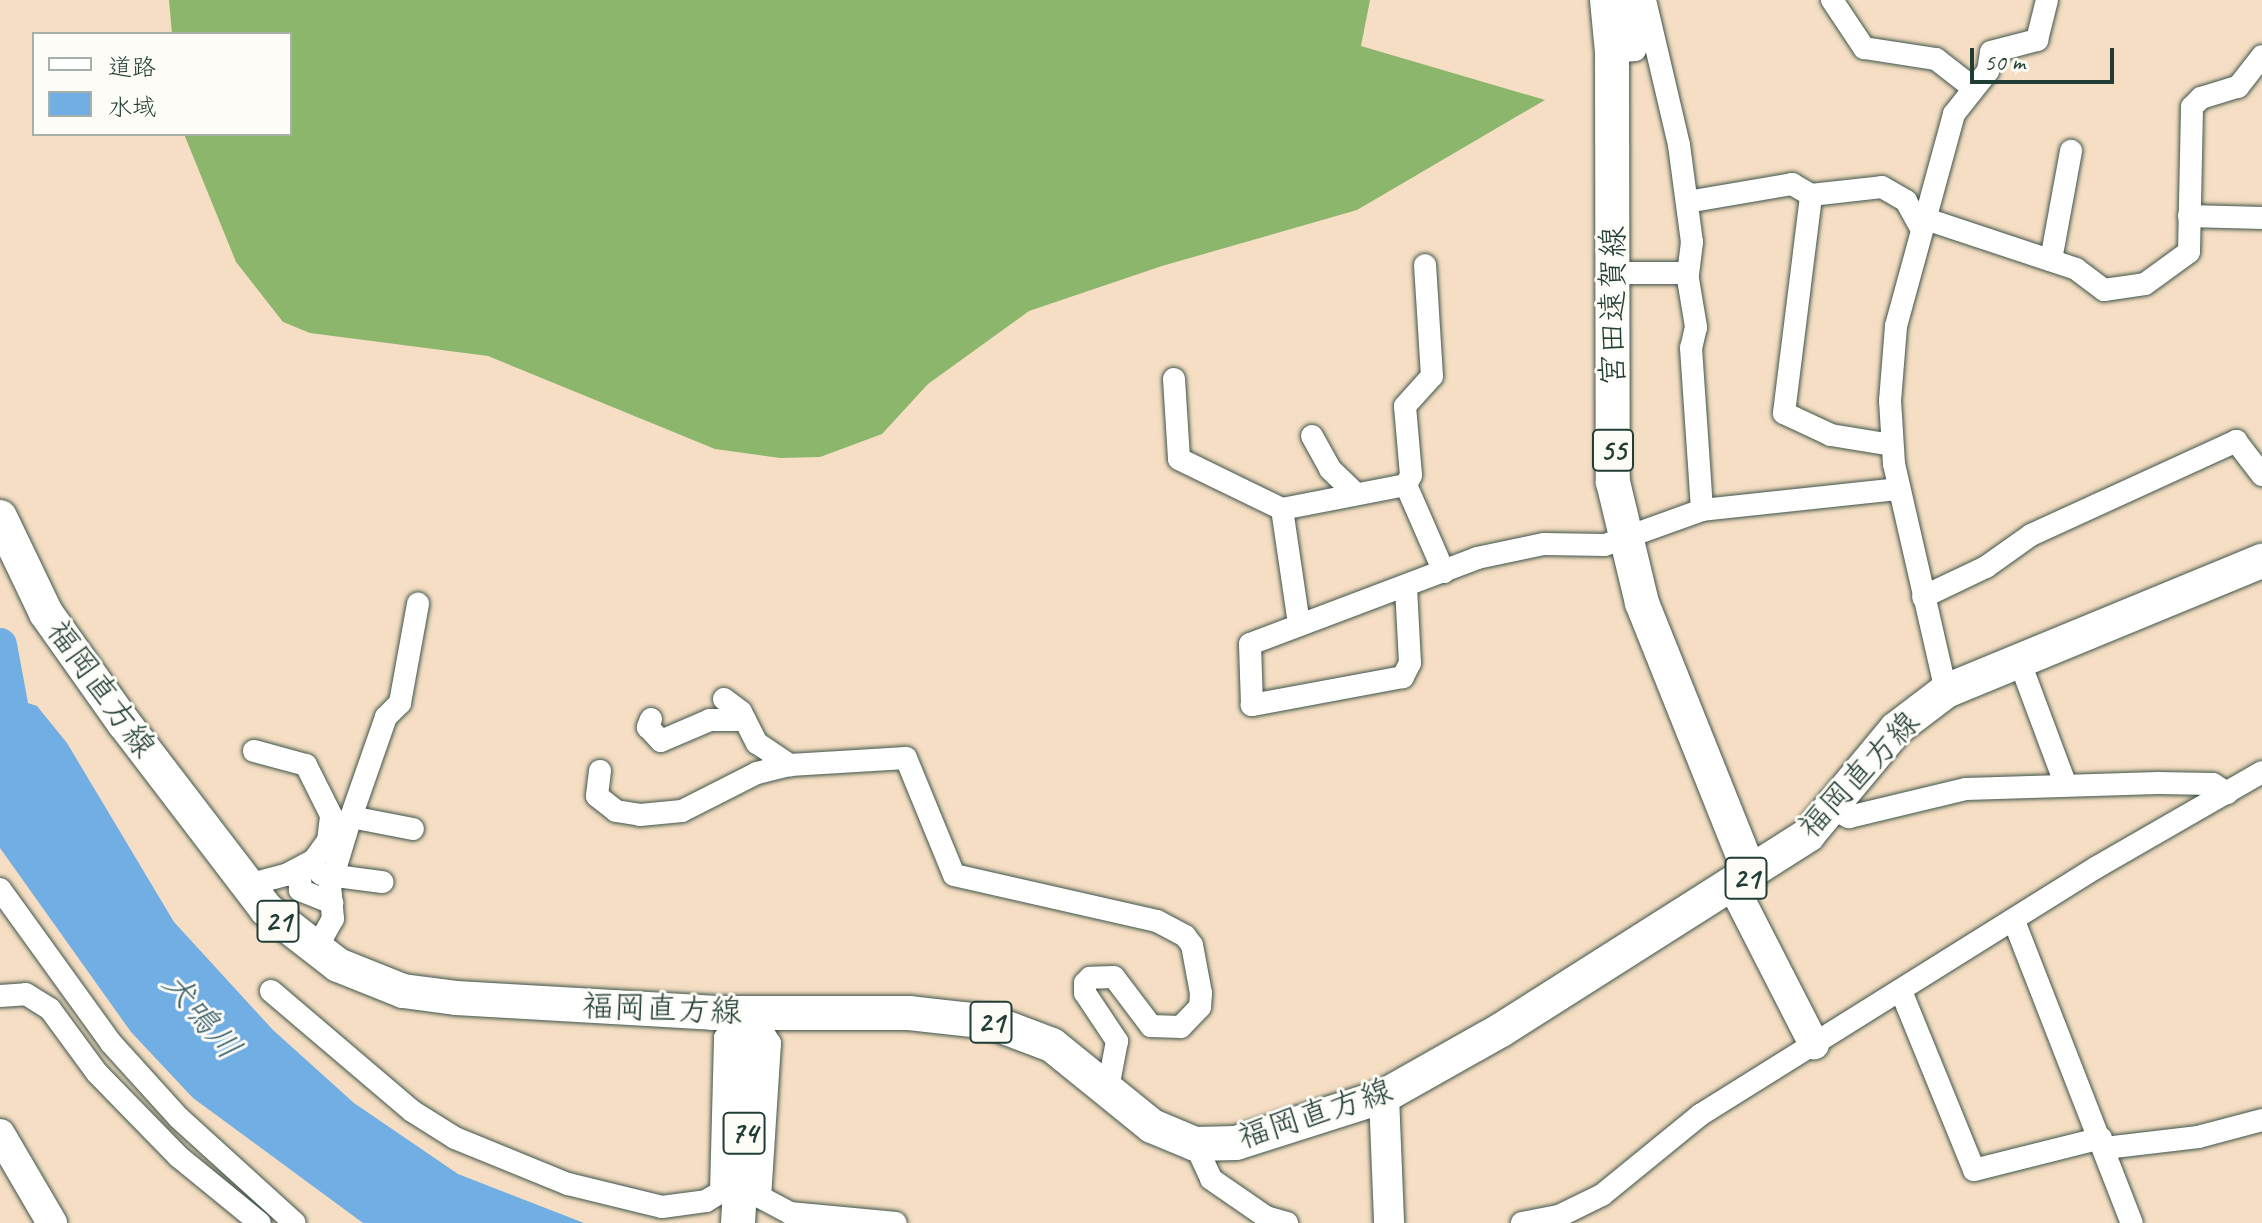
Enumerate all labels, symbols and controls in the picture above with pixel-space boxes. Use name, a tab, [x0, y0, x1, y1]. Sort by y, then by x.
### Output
legend	[32, 32, 292, 136]
scale bar	[1974, 32, 2118, 82]
text: 50 m	[1984, 47, 2025, 77]
text: 道路	[108, 52, 156, 82]
text: 水域	[108, 92, 156, 122]
street label: 宮田遠賀線	[1594, 226, 1632, 386]
road number: 55	[1591, 424, 1635, 476]
street label: 福岡直方線	[38, 613, 164, 765]
street label: 福岡直方線	[1790, 703, 1928, 847]
road number: 21	[1724, 852, 1768, 904]
road number: 21	[256, 895, 300, 947]
water label: 犬鳴川	[154, 963, 250, 1067]
street label: 福岡直方線	[581, 987, 743, 1031]
road number: 21	[969, 996, 1013, 1048]
street label: 福岡直方線	[1233, 1071, 1397, 1157]
road number: 74	[722, 1107, 766, 1159]

